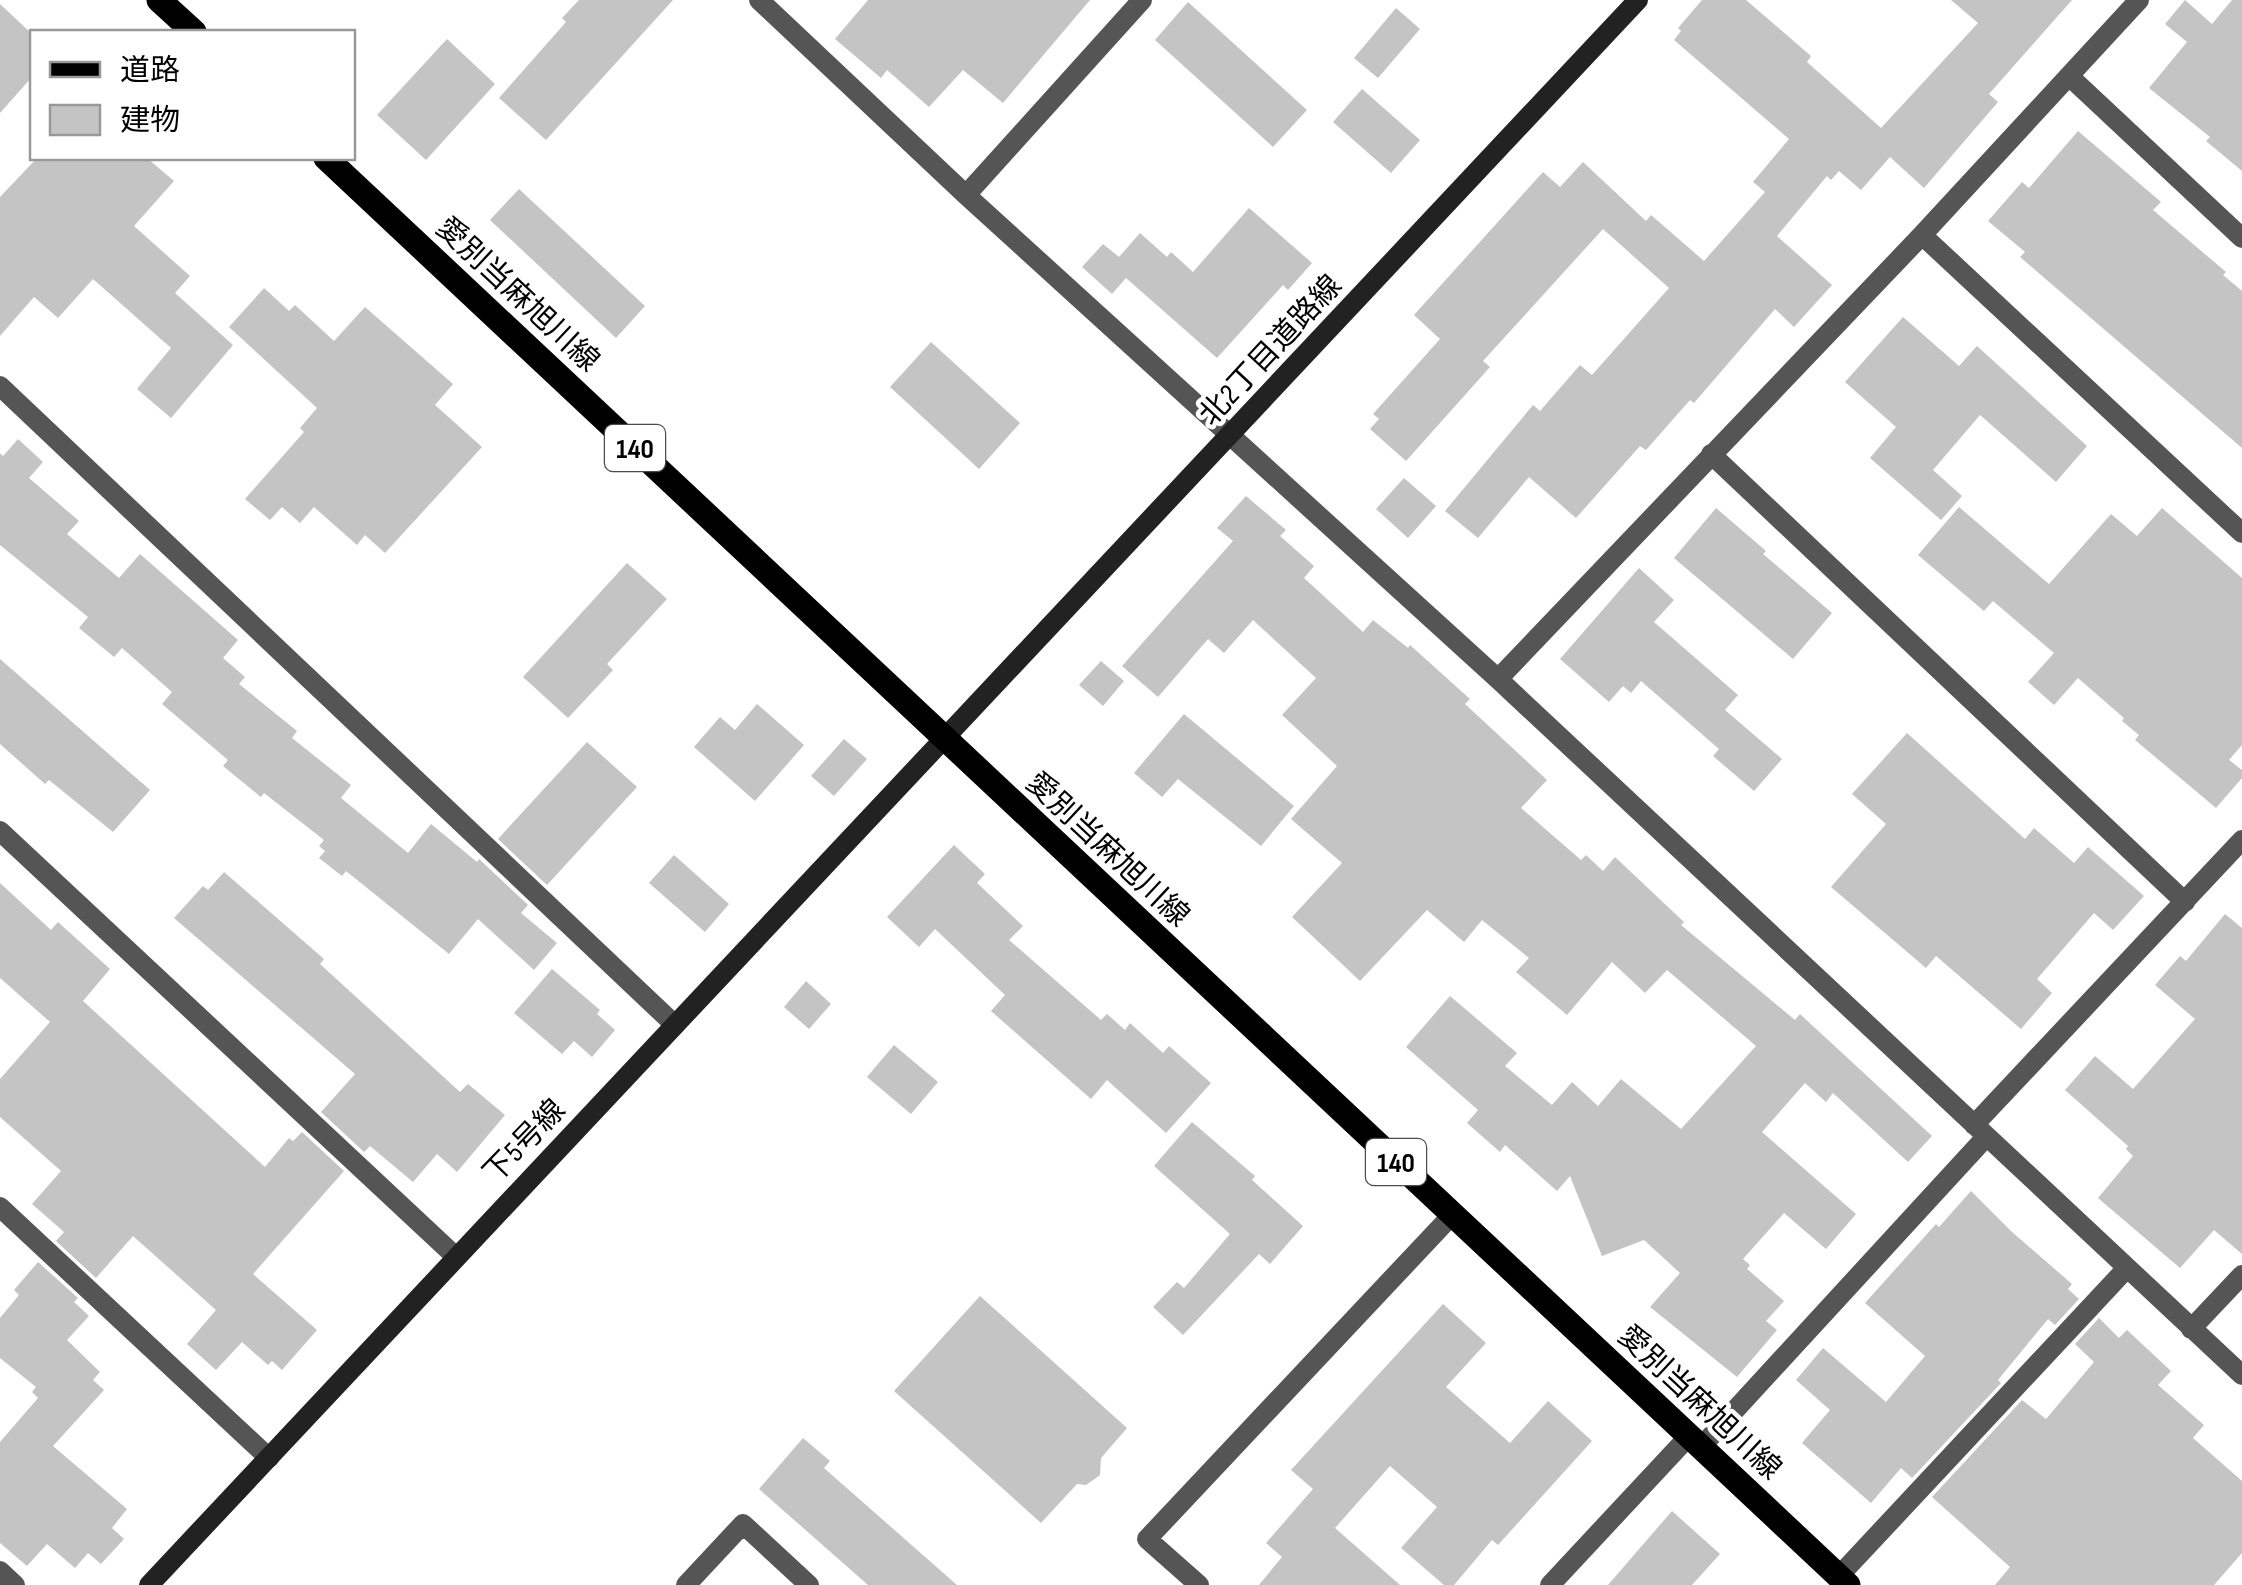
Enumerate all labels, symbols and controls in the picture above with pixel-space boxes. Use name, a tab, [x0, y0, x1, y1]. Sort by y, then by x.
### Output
legend	[30, 30, 355, 160]
text: 道路	[120, 53, 180, 89]
text: 建物	[120, 103, 180, 139]
street label: 愛別当麻旭川線	[428, 210, 606, 380]
street label: 北2丁目道路線	[1192, 268, 1349, 433]
road number: 140	[605, 425, 665, 471]
street label: 愛別当麻旭川線	[1018, 765, 1196, 935]
street label: 下5号線	[476, 1092, 573, 1191]
road number: 140	[1366, 1139, 1426, 1185]
street label: 愛別当麻旭川線	[1610, 1318, 1788, 1488]

